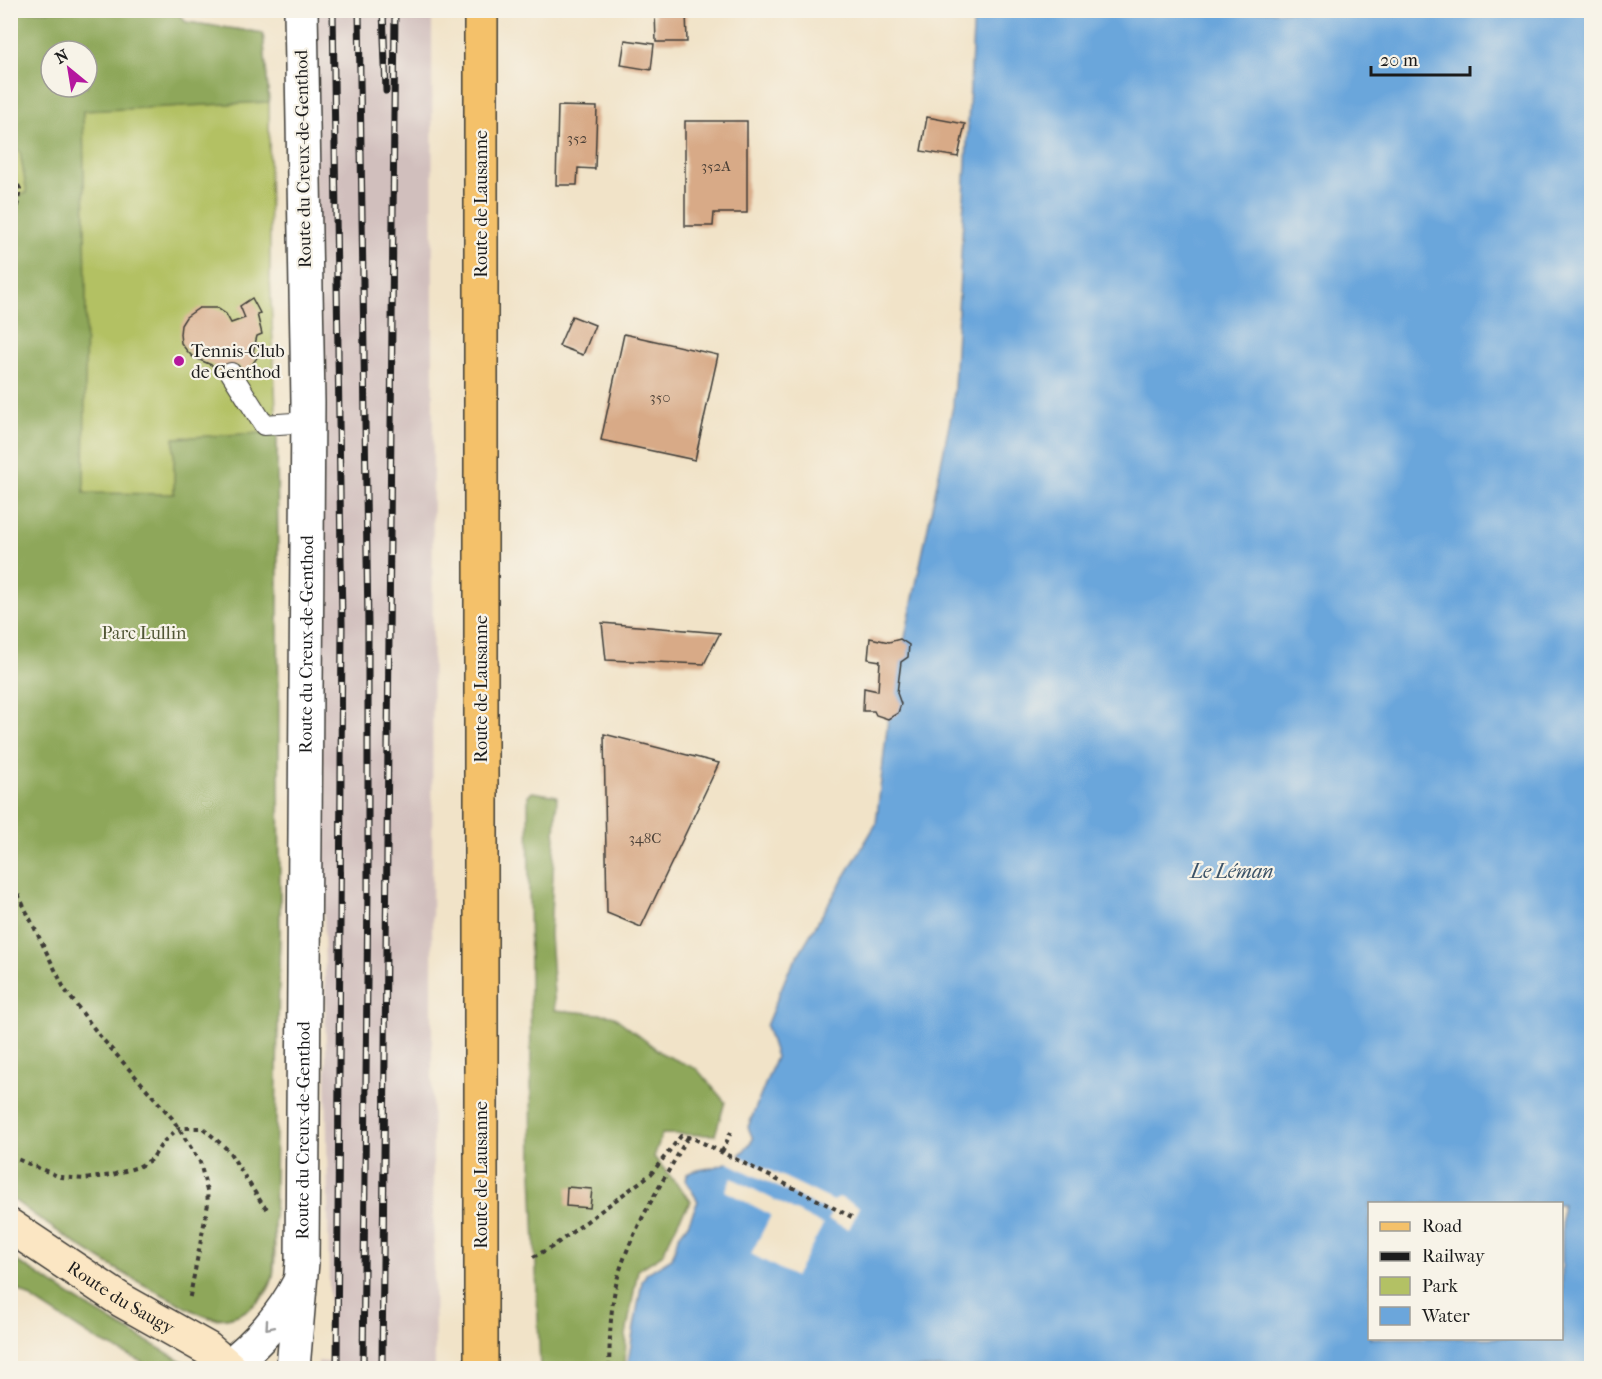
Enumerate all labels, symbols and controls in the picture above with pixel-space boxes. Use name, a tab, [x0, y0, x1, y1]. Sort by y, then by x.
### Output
north arrow	[39, 39, 99, 99]
scale bar	[1371, 39, 1470, 77]
text: N	[52, 45, 73, 68]
street label: Route du Creux-de-Genthod	[291, 49, 316, 268]
text: 20 m	[1380, 50, 1418, 71]
house number: 352	[567, 129, 587, 147]
street label: Route de Lausanne	[471, 130, 492, 278]
house number: 352A	[701, 157, 731, 175]
place label: Tennis-Club de Genthod	[191, 341, 285, 383]
marker: Tennis-Club de Genthod	[172, 354, 186, 368]
house number: 350	[650, 388, 670, 406]
street label: Route du Creux-de-Genthod	[296, 535, 318, 754]
street label: Route de Lausanne	[471, 615, 492, 763]
park label: Parc Lullin	[101, 623, 187, 644]
house number: 348C	[629, 829, 661, 847]
water label: Le Léman	[1188, 860, 1274, 883]
street label: Route du Creux-de-Genthod	[292, 1021, 315, 1240]
street label: Route de Lausanne	[471, 1101, 492, 1249]
legend	[1368, 1202, 1563, 1340]
text: Road	[1422, 1216, 1462, 1237]
text: Railway	[1422, 1246, 1486, 1267]
street label: Route du Saugy	[63, 1257, 179, 1340]
text: Park	[1422, 1276, 1459, 1297]
text: Water	[1421, 1306, 1470, 1327]
one-way arrow	[265, 1319, 276, 1330]

